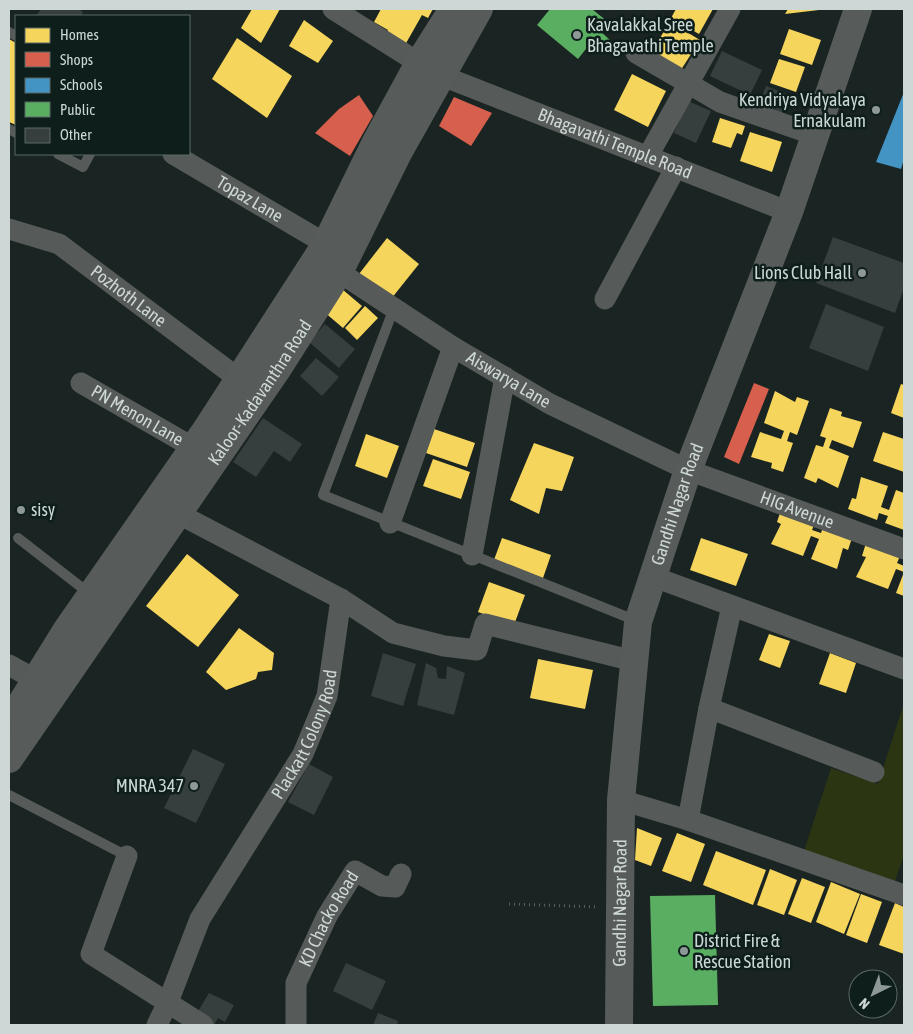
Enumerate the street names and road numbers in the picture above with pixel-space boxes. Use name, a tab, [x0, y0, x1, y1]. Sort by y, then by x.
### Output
street label: Bhagavathi Temple Road	[535, 104, 695, 183]
street label: Topaz Lane	[213, 171, 287, 226]
street label: Pozhoth Lane	[87, 260, 171, 331]
street label: Kaloor-Kadavanthra Road	[203, 316, 316, 469]
street label: Aiswarya Lane	[463, 346, 555, 412]
street label: PN Menon Lane	[88, 380, 187, 450]
street label: Gandhi Nagar Road	[646, 440, 707, 568]
street label: HIG Avenue	[757, 486, 837, 532]
street label: Plackatt Colony Road	[267, 668, 341, 803]
street label: Gandhi Nagar Road	[609, 839, 631, 967]
street label: KD Chacko Road	[294, 867, 363, 970]

